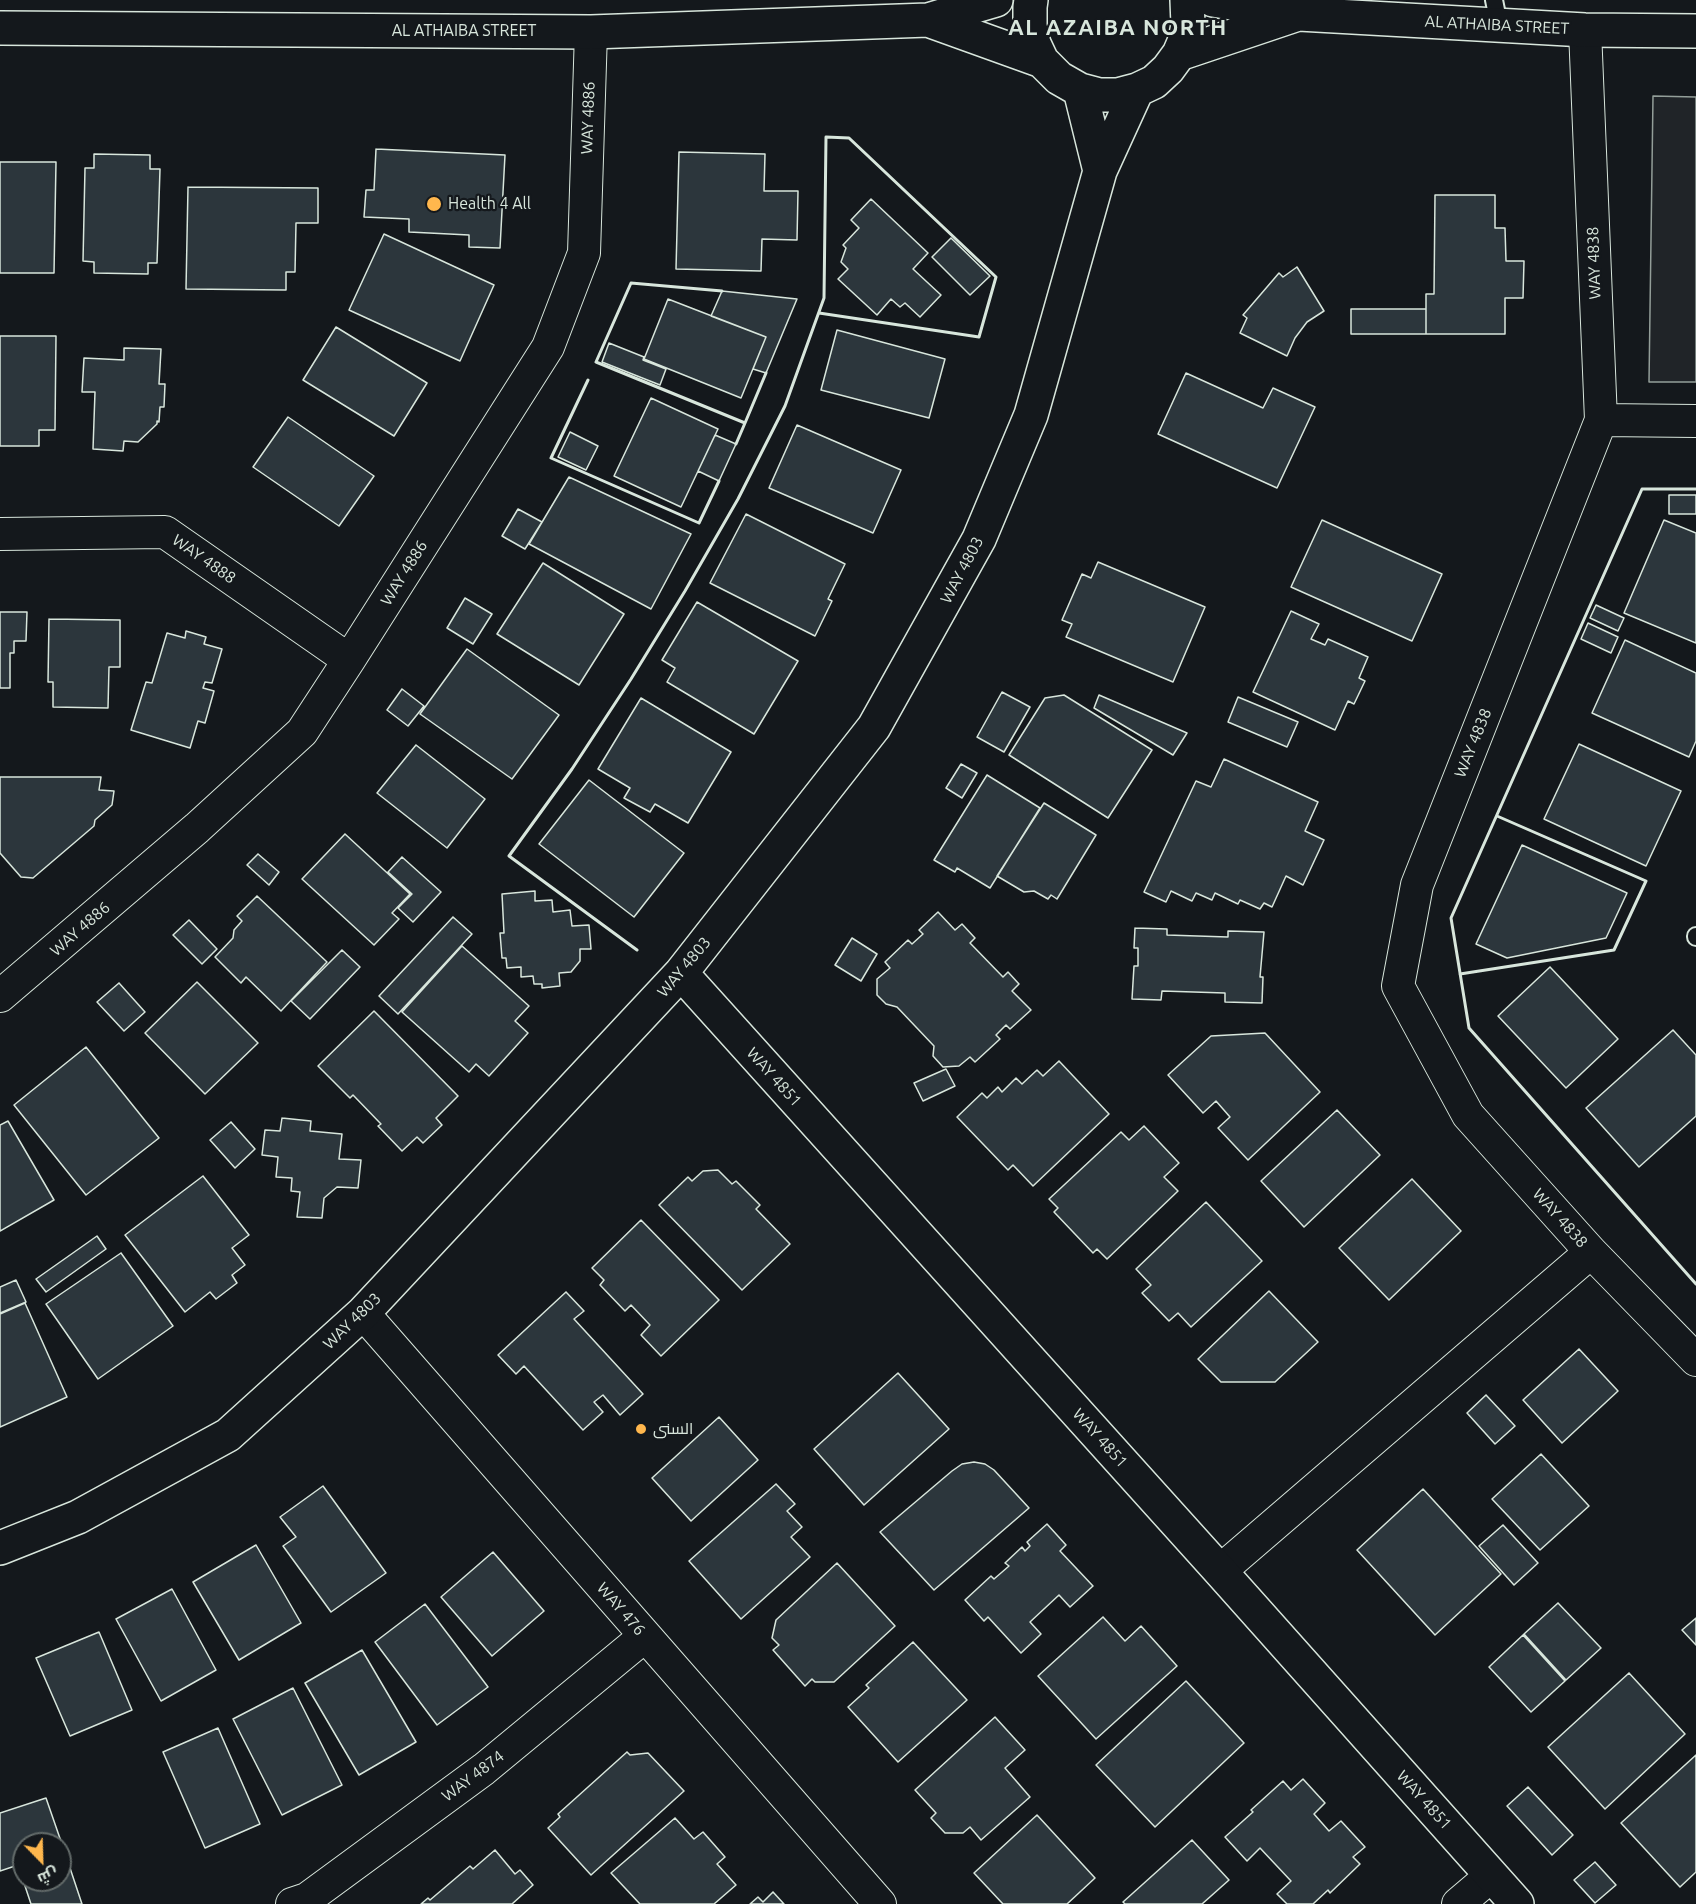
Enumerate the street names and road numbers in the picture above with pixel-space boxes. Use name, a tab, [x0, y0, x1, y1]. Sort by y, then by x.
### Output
street label: AL ATHAIBA STREET	[1424, 12, 1570, 38]
street label: AL ATHAIBA STREET	[392, 21, 536, 41]
street label: WAY 4886	[577, 81, 599, 155]
street label: WAY 4838	[1583, 226, 1605, 300]
street label: WAY 4888	[169, 530, 239, 588]
street label: WAY 4803	[936, 533, 988, 607]
street label: WAY 4886	[377, 537, 431, 609]
street label: WAY 4838	[1450, 706, 1496, 780]
street label: WAY 4886	[46, 898, 114, 960]
street label: WAY 4803	[653, 933, 715, 1001]
street label: WAY 4851	[742, 1043, 806, 1111]
street label: WAY 4838	[1528, 1184, 1592, 1252]
street label: WAY 4803	[319, 1289, 385, 1353]
street label: WAY 4851	[1068, 1404, 1132, 1472]
street label: WAY 476	[593, 1579, 649, 1639]
street label: WAY 4874	[438, 1746, 508, 1806]
street label: WAY 4851	[1392, 1766, 1456, 1834]

